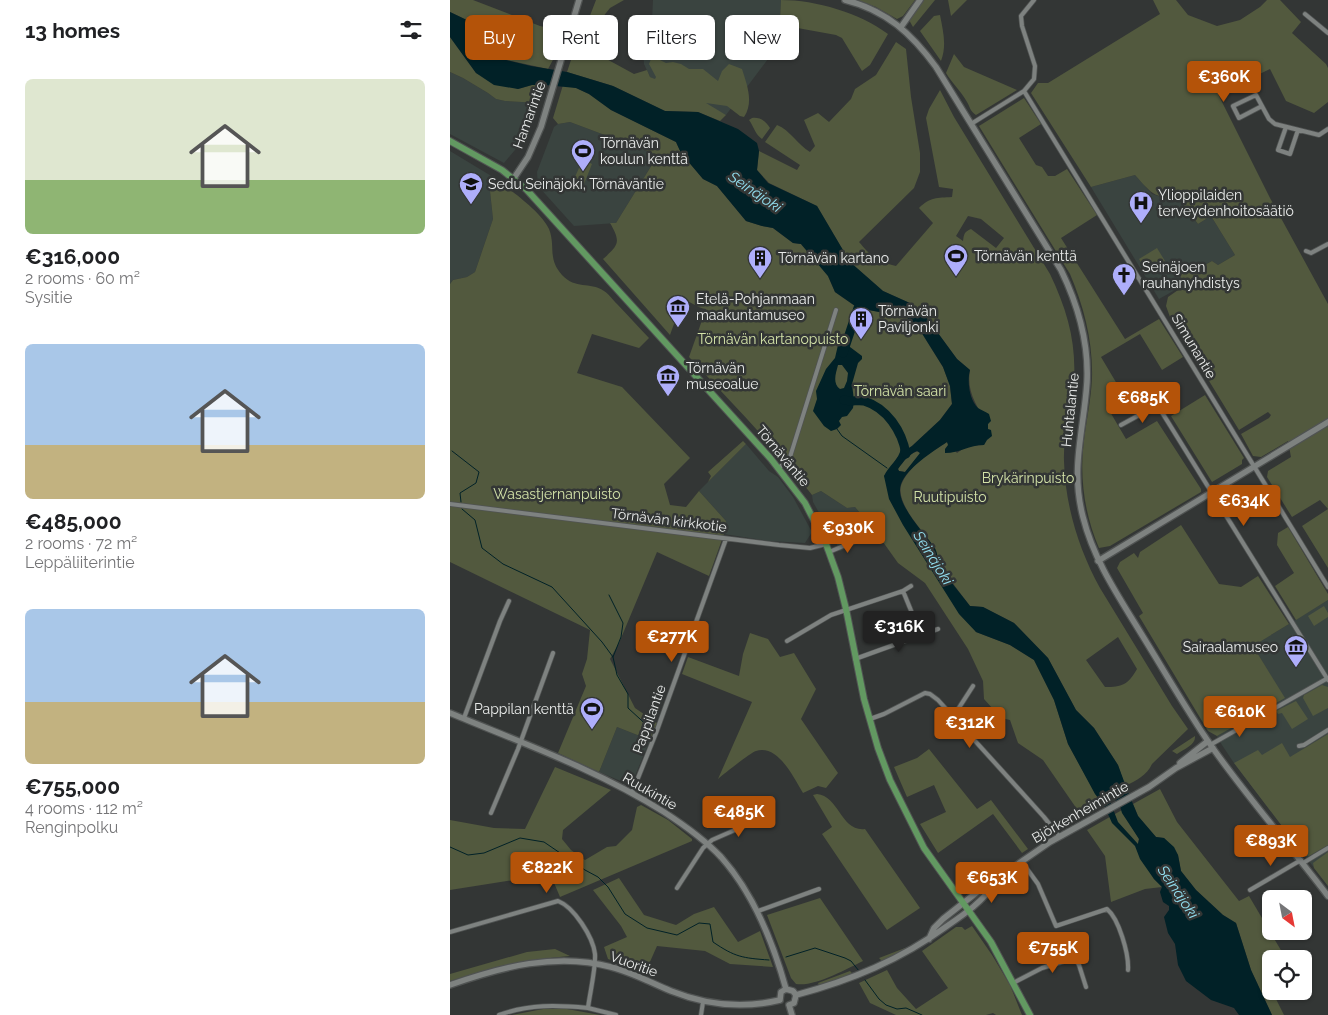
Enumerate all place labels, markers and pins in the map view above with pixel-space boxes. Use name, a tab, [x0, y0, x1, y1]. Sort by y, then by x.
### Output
pin: €360K	[1189, 61, 1259, 103]
place label: Törnävän koulun kenttä	[600, 135, 688, 167]
sports icon: Törnävän koulun kenttä	[570, 138, 596, 172]
school or university icon: Sedu Seinäjoki, Törnäväntie	[458, 171, 484, 205]
place label: Sedu Seinäjoki, Törnäväntie	[488, 176, 664, 192]
place label: Ylioppilaiden terveydenhoitosäätiö	[1158, 187, 1294, 219]
hospital icon: Ylioppilaiden terveydenhoitosäätiö	[1128, 190, 1154, 224]
sports icon: Törnävän kenttä	[943, 243, 969, 277]
building icon: Törnävän kartano	[747, 245, 773, 279]
place label: Törnävän kenttä	[974, 248, 1077, 264]
place label: Törnävän kartano	[778, 250, 889, 266]
place label: Seinäjoen rauhanyhdistys	[1142, 259, 1240, 291]
church icon: Seinäjoen rauhanyhdistys	[1111, 262, 1137, 296]
place label: Etelä-Pohjanmaan maakuntamuseo	[696, 291, 815, 323]
museum icon: Etelä-Pohjanmaan maakuntamuseo	[665, 294, 691, 328]
place label: Törnävän Paviljonki	[878, 303, 938, 335]
building icon: Törnävän Paviljonki	[848, 306, 874, 340]
place label: Törnävän museoalue	[686, 360, 758, 392]
museum icon: Törnävän museoalue	[655, 363, 681, 397]
pin: €685K	[1108, 382, 1178, 424]
pin: €634K	[1209, 484, 1279, 527]
pin: €930K	[813, 512, 883, 554]
pin: €316K	[864, 610, 934, 653]
pin: €277K	[637, 620, 707, 663]
museum icon: Sairaalamuseo	[1283, 634, 1309, 668]
place label: Sairaalamuseo	[1183, 639, 1278, 655]
sports icon: Pappilan kenttä	[579, 696, 605, 730]
pin: €610K	[1205, 696, 1275, 738]
place label: Pappilan kenttä	[474, 701, 574, 717]
pin: €312K	[935, 706, 1005, 749]
pin: €485K	[704, 796, 774, 838]
pin: €893K	[1236, 824, 1306, 867]
pin: €822K	[512, 852, 582, 894]
pin: €653K	[957, 862, 1027, 904]
pin: €755K	[1018, 932, 1088, 974]

